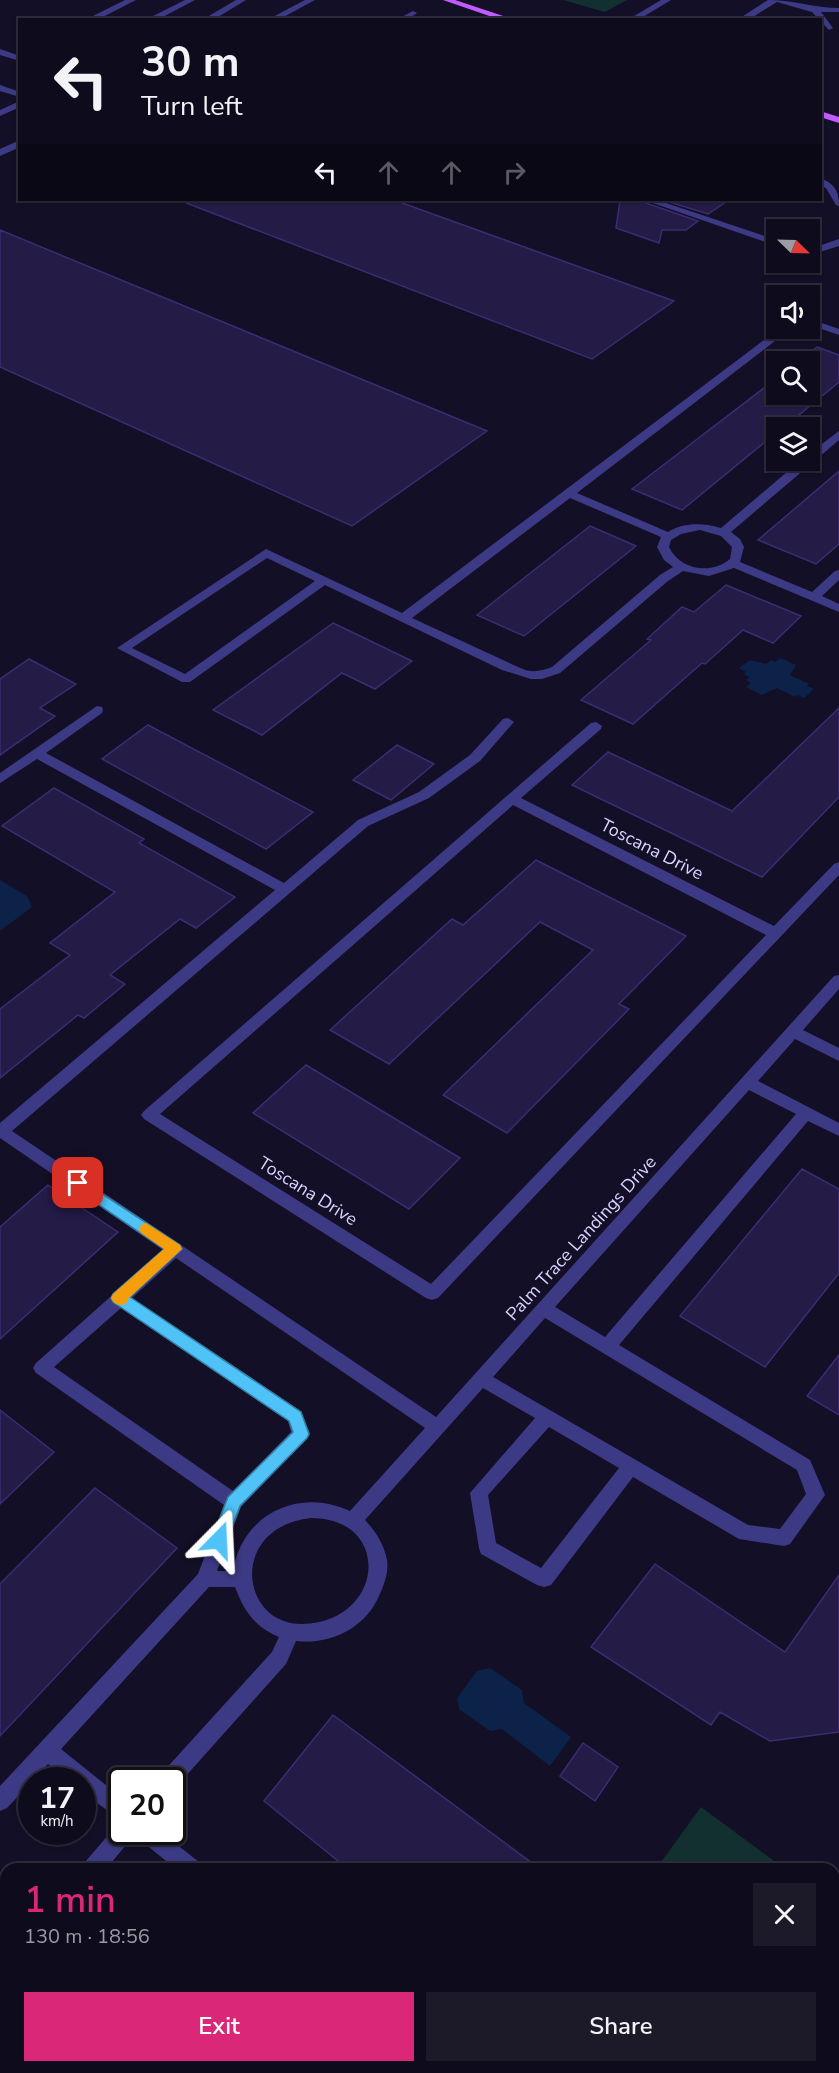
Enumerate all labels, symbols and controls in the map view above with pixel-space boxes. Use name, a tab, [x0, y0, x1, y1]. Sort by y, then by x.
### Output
text: 30 m	[141, 34, 240, 91]
icon: left	[42, 42, 120, 120]
text: Turn left	[141, 88, 242, 125]
icon: left	[309, 156, 342, 189]
icon: ahead	[372, 156, 405, 189]
icon: ahead	[435, 156, 468, 189]
icon: right	[498, 156, 531, 189]
north arrow	[766, 219, 820, 273]
map controls	[766, 219, 820, 471]
button: sound	[766, 285, 820, 339]
button: search	[766, 351, 820, 405]
button: layers	[766, 417, 820, 471]
street label: Toscana Drive	[596, 813, 708, 885]
street label: Palm Trace Landings Drive	[500, 1150, 662, 1326]
street label: Toscana Drive	[254, 1151, 362, 1231]
pin	[52, 1157, 103, 1208]
icon: arrive	[61, 1166, 94, 1199]
position arrow	[187, 1508, 251, 1572]
speed limit sign: 20	[108, 1767, 186, 1845]
text: 17	[39, 1778, 75, 1819]
text: km/h	[40, 1811, 74, 1831]
text: 1 min	[24, 1876, 116, 1925]
button: close	[753, 1883, 816, 1946]
text: 130 m · 18:56	[24, 1923, 150, 1950]
button: Exit	[24, 1992, 414, 2061]
button: Share	[426, 1992, 816, 2061]

